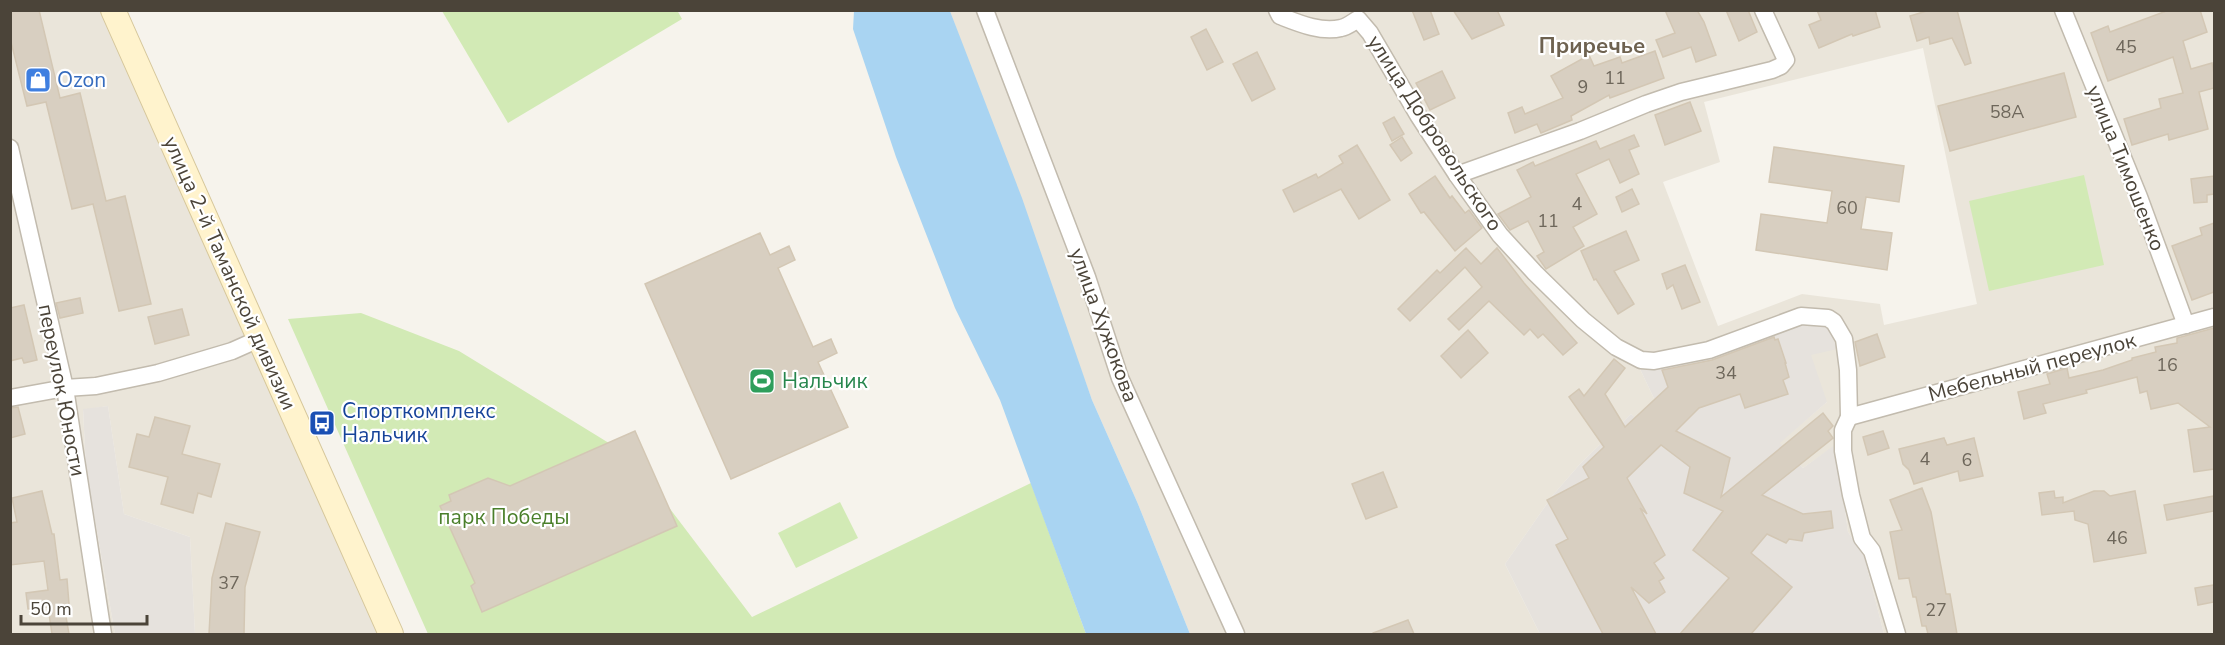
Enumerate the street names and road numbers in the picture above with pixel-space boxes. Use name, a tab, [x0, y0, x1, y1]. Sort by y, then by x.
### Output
street label: улица Добровольского	[1361, 29, 1509, 237]
street label: улица Тимошенко	[2080, 81, 2172, 255]
street label: улица 2-й Таманской дивизии	[157, 132, 303, 414]
street label: улица Хужокова	[1063, 244, 1145, 406]
street label: переулок Юности	[32, 301, 92, 479]
street label: Мебельный переулок	[1925, 326, 2140, 408]

